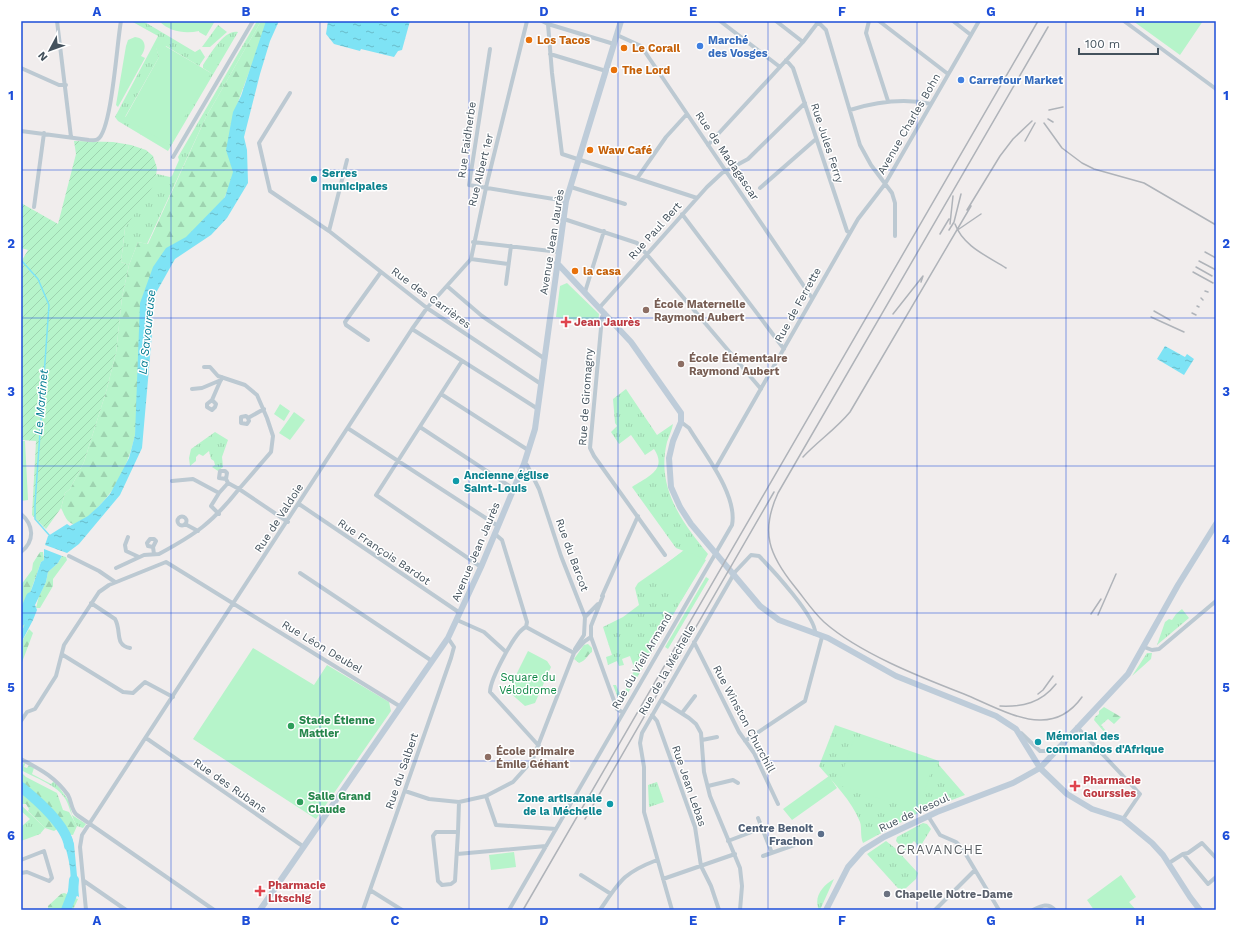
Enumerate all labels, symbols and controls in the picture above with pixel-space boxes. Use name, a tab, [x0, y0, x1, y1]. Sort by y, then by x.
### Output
text: A	[93, 4, 102, 19]
text: B	[242, 4, 251, 19]
text: C	[391, 4, 400, 19]
text: D	[539, 4, 549, 19]
text: E	[689, 4, 697, 19]
text: F	[838, 4, 846, 19]
text: G	[986, 4, 996, 19]
text: H	[1135, 4, 1145, 19]
north arrow	[30, 30, 70, 70]
scale bar	[1079, 30, 1158, 56]
place label: Los Tacos	[537, 34, 590, 47]
place label: Marché des Vosges	[708, 34, 768, 60]
marker: Los Tacos	[524, 35, 534, 45]
text: 100 m	[1085, 37, 1120, 51]
marker: Marché des Vosges	[695, 41, 705, 51]
place label: Le Corail	[632, 42, 680, 55]
marker: Le Corail	[619, 43, 629, 53]
text: N	[35, 49, 50, 64]
place label: The Lord	[622, 64, 670, 77]
marker: The Lord	[609, 65, 619, 75]
street label: Avenue Charles Bohn	[875, 71, 943, 177]
place label: Carrefour Market	[969, 74, 1063, 87]
marker: Carrefour Market	[956, 75, 966, 85]
text: 1	[8, 88, 14, 103]
text: 1	[1223, 88, 1229, 103]
street label: Rue Faidherbe	[455, 101, 479, 179]
street label: Rue Jules Ferry	[808, 101, 846, 185]
street label: Rue de Madagascar	[692, 109, 762, 203]
street label: Rue Albert 1er	[466, 132, 496, 208]
place label: Waw Café	[598, 144, 652, 157]
marker: Waw Café	[585, 145, 595, 155]
place label: Serres municipales	[322, 167, 388, 193]
marker: Serres municipales	[309, 174, 319, 184]
street label: Avenue Jean Jaurès	[537, 188, 567, 296]
street label: Rue Paul Bert	[626, 199, 684, 262]
text: 2	[7, 236, 15, 251]
text: 2	[1222, 236, 1230, 251]
street label: Rue des Carrières	[389, 265, 474, 331]
place label: la casa	[583, 265, 622, 278]
street label: Rue de Ferrette	[772, 265, 824, 345]
marker: la casa	[570, 266, 580, 276]
water label: La Savoureuse	[136, 289, 158, 375]
place label: École Maternelle Raymond Aubert	[654, 298, 746, 324]
marker: École Maternelle Raymond Aubert	[641, 305, 651, 315]
place label: Jean Jaurès	[574, 316, 640, 329]
marker: Jean Jaurès	[561, 317, 571, 327]
street label: Rue de Giromagny	[576, 347, 596, 446]
place label: École Élémentaire Raymond Aubert	[689, 352, 788, 378]
marker: École Élémentaire Raymond Aubert	[676, 359, 686, 369]
water label: Le Martinet	[31, 368, 51, 435]
text: 3	[7, 384, 15, 399]
text: 3	[1222, 384, 1230, 399]
place label: Ancienne église Saint-Louis	[464, 469, 549, 495]
marker: Ancienne église Saint-Louis	[451, 476, 461, 486]
street label: Rue de Valdoie	[252, 481, 306, 555]
street label: Avenue Jean Jaurès	[449, 500, 503, 604]
street label: Rue François Bardot	[335, 516, 433, 588]
street label: Rue du Barcot	[553, 517, 591, 594]
text: 4	[7, 532, 16, 547]
text: 4	[1222, 532, 1231, 547]
street label: Rue du Vieil Armand	[609, 611, 675, 711]
street label: Rue Léon Deubel	[279, 618, 365, 677]
street label: Rue de la Méchelle	[636, 622, 698, 718]
street label: Rue Winston Churchill	[710, 663, 778, 775]
park label: Square du Vélodrome	[499, 671, 557, 697]
text: 5	[7, 680, 15, 695]
text: 5	[1222, 680, 1230, 695]
place label: Stade Étienne Mattler	[299, 714, 375, 740]
marker: Stade Étienne Mattler	[286, 721, 296, 731]
place label: Mémorial des commandos d'Afrique	[1046, 730, 1164, 756]
street label: Rue du Salbert	[383, 731, 421, 811]
marker: Mémorial des commandos d'Afrique	[1033, 737, 1043, 747]
street label: Rue Jean Lebas	[669, 744, 709, 828]
place label: École primaire Émile Géhant	[496, 745, 575, 771]
marker: École primaire Émile Géhant	[483, 752, 493, 762]
street label: Rue des Rubans	[191, 756, 269, 816]
place label: Pharmacie Gourssies	[1083, 774, 1141, 800]
marker: Pharmacie Gourssies	[1070, 781, 1080, 791]
place label: Salle Grand Claude	[308, 790, 371, 816]
street label: Rue de Vesoul	[877, 791, 952, 835]
place label: Zone artisanale de la Méchelle	[518, 792, 602, 818]
marker: Salle Grand Claude	[295, 797, 305, 807]
marker: Zone artisanale de la Méchelle	[605, 799, 615, 809]
place label: Centre Benoit Frachon	[738, 822, 813, 848]
text: 6	[7, 828, 15, 843]
text: 6	[1222, 828, 1230, 843]
marker: Centre Benoit Frachon	[816, 829, 826, 839]
district label: CRAVANCHE	[897, 842, 983, 857]
place label: Pharmacie Litschig	[268, 879, 326, 905]
marker: Pharmacie Litschig	[255, 886, 265, 896]
place label: Chapelle Notre-Dame	[895, 888, 1013, 901]
marker: Chapelle Notre-Dame	[882, 889, 892, 899]
text: A	[93, 913, 102, 928]
text: B	[242, 913, 251, 928]
text: C	[391, 913, 400, 928]
text: D	[539, 913, 549, 928]
text: E	[689, 913, 697, 928]
text: F	[838, 913, 846, 928]
text: G	[986, 913, 996, 928]
text: H	[1135, 913, 1145, 928]

